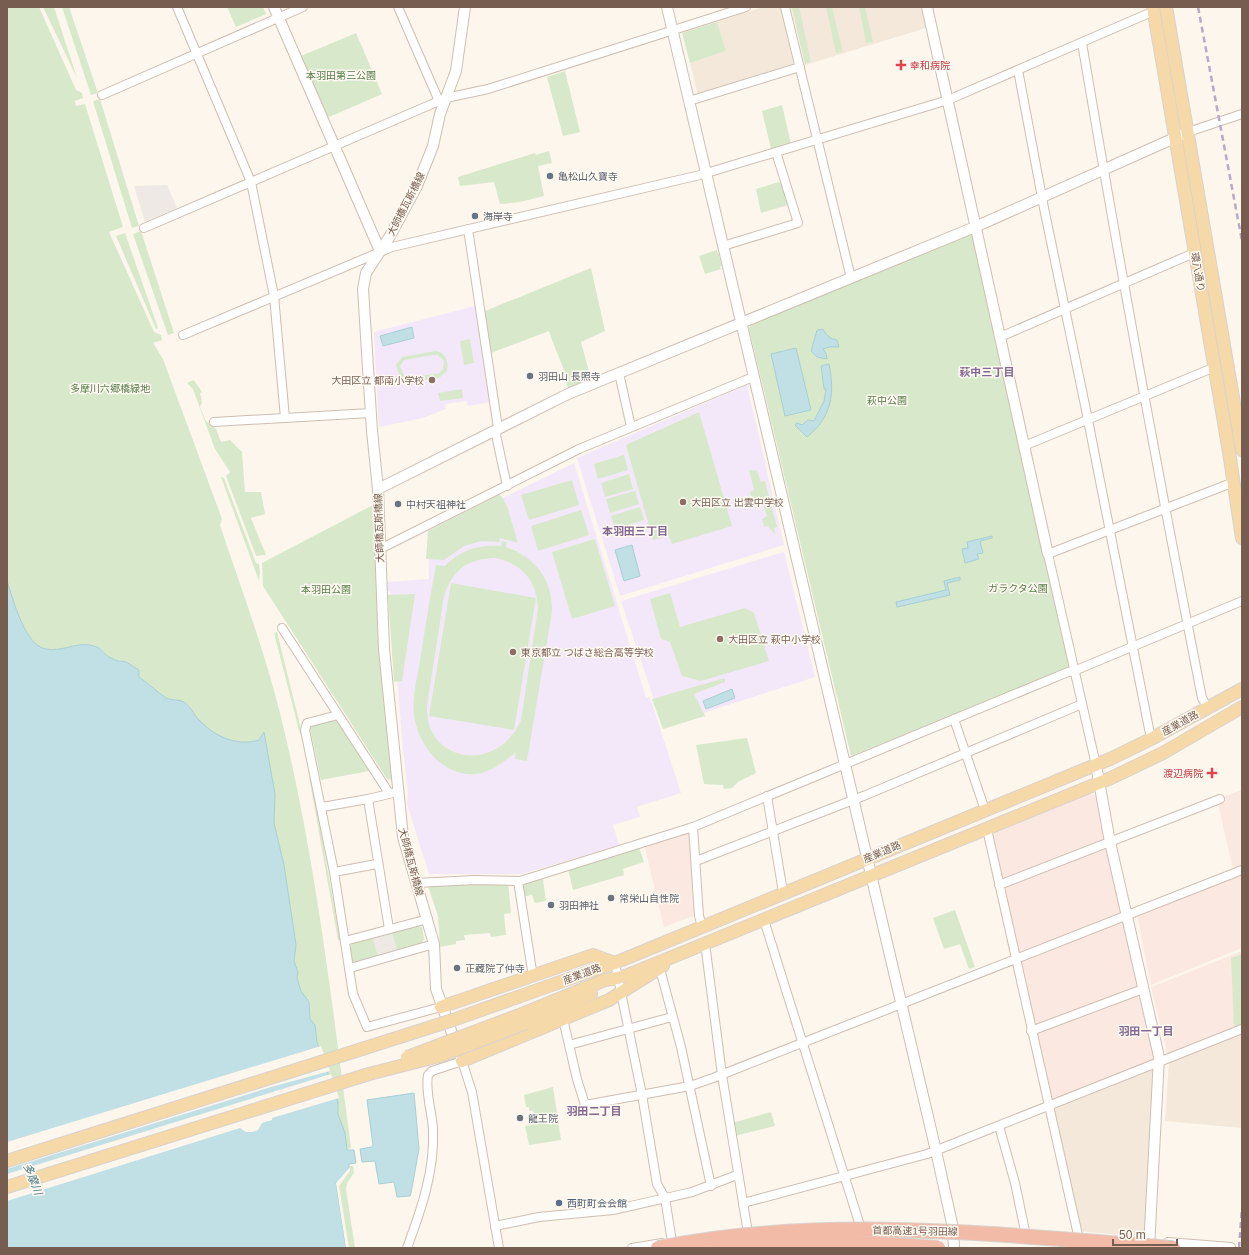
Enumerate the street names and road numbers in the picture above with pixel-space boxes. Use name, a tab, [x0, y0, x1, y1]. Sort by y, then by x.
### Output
street label: 大師橋瓦斯橋線	[385, 170, 427, 238]
street label: 環八通り	[1189, 251, 1207, 293]
street label: 大師橋瓦斯橋線	[372, 493, 386, 563]
street label: 産業道路	[1160, 708, 1200, 738]
street label: 大師橋瓦斯橋線	[397, 827, 425, 897]
street label: 産業道路	[861, 839, 903, 865]
street label: 産業道路	[561, 962, 603, 986]
street label: 首都高速1号羽田線	[872, 1225, 958, 1237]

